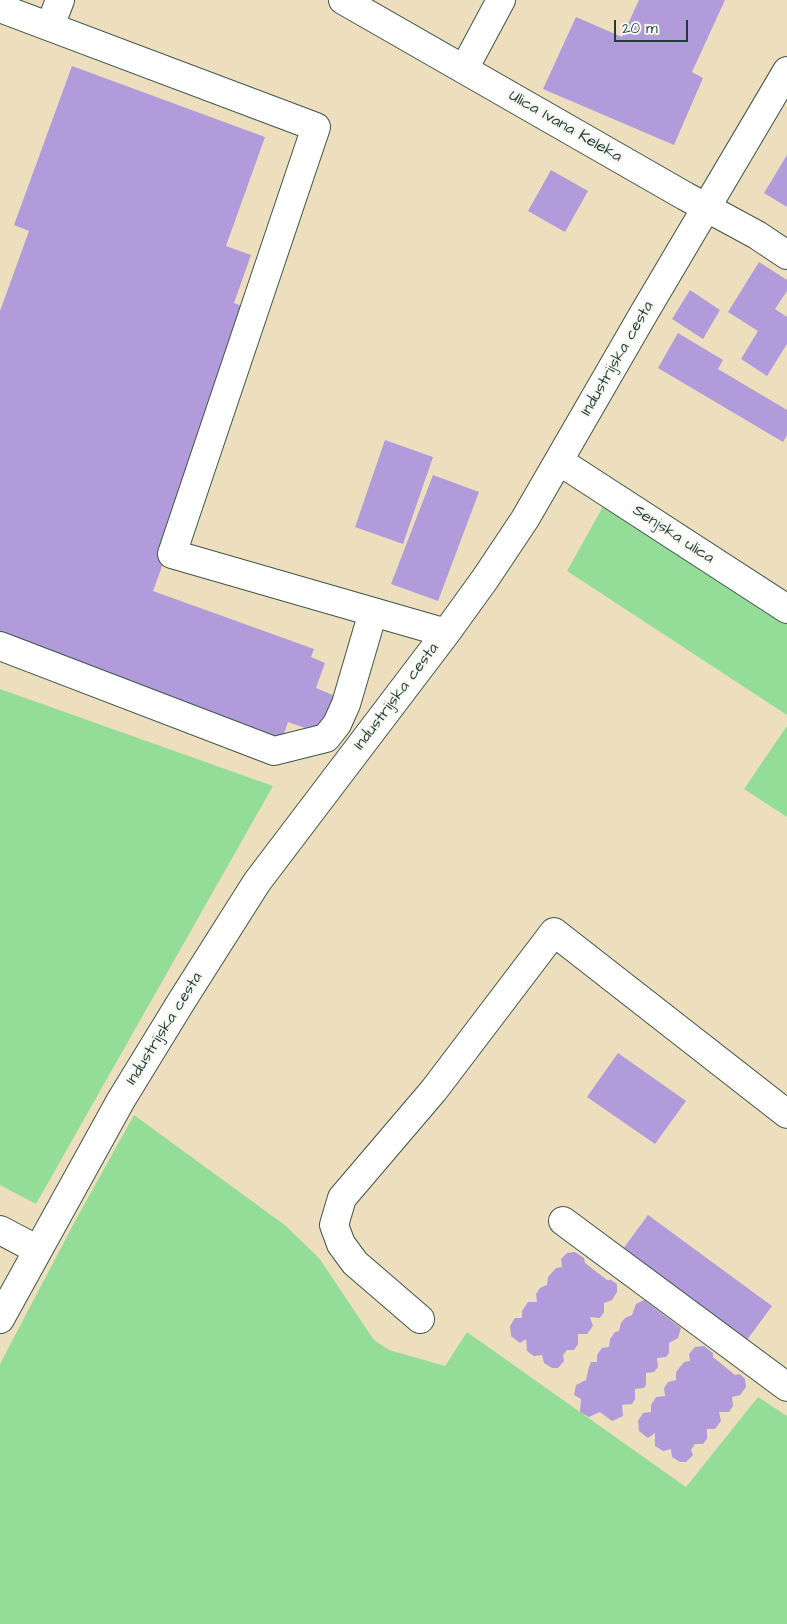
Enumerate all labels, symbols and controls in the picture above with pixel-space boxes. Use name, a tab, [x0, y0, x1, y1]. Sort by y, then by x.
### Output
scale bar	[617, 10, 691, 42]
text: 20 m	[622, 18, 658, 39]
street label: Ulica Ivana Keleka	[505, 87, 625, 167]
street label: Industrijska cesta	[577, 298, 659, 420]
street label: Senjska ulica	[629, 501, 717, 569]
street label: Industrijska cesta	[350, 640, 444, 754]
street label: Industrijska cesta	[123, 969, 207, 1089]

